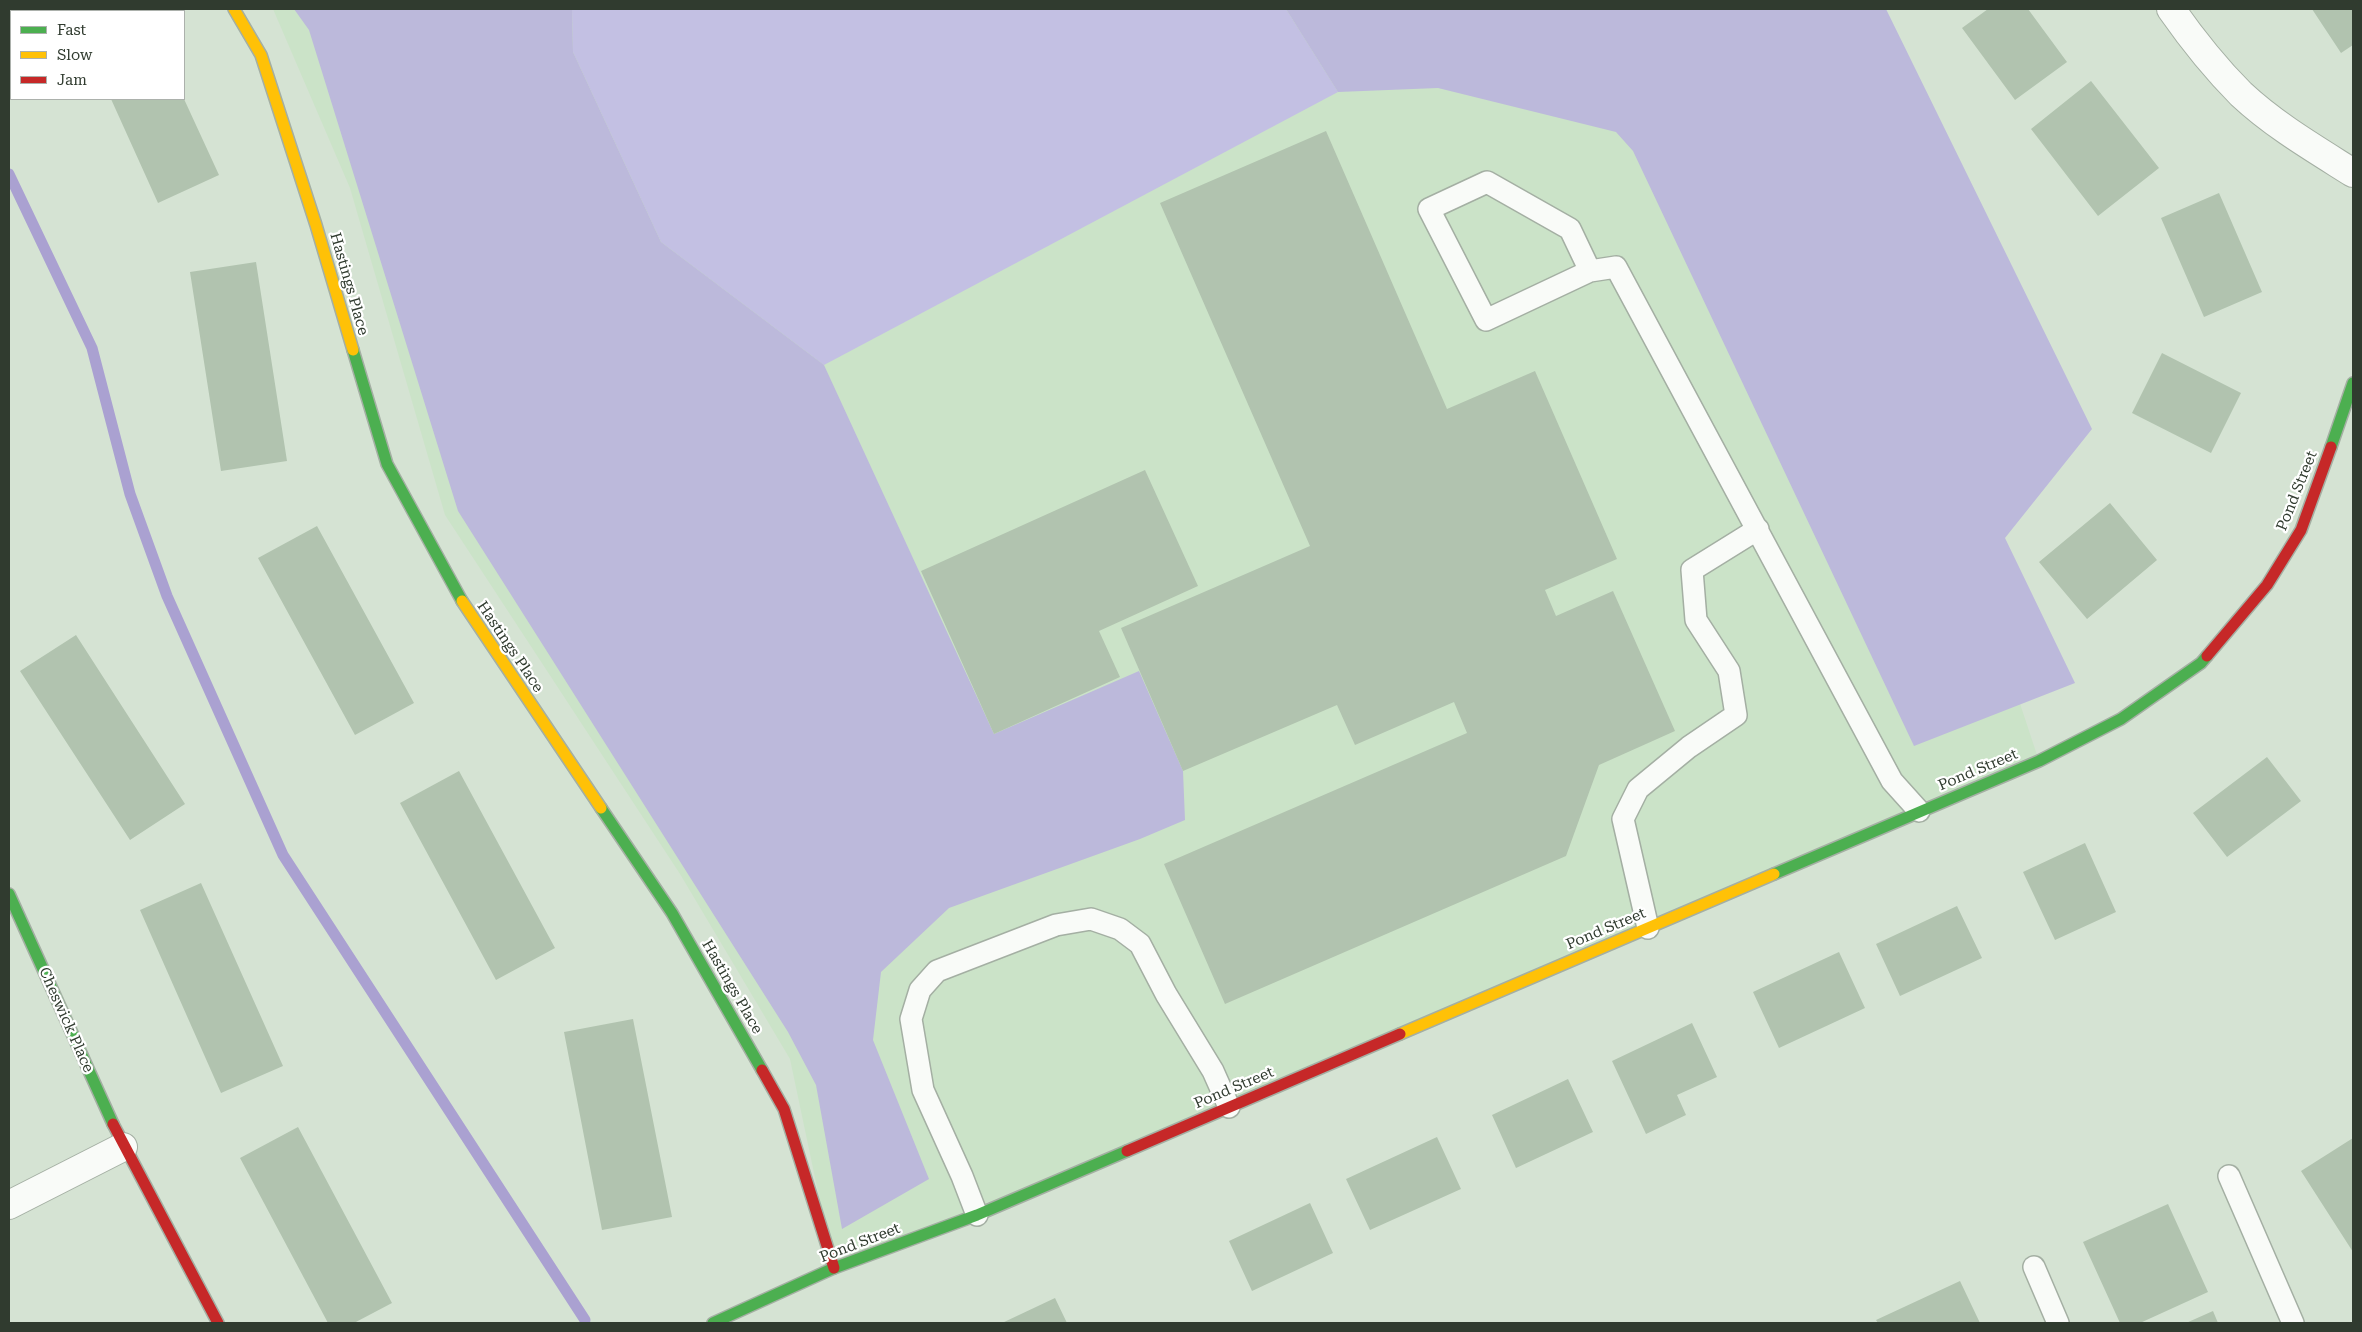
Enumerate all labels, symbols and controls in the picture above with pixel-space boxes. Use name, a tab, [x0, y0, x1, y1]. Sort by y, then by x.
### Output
legend	[10, 10, 185, 100]
text: Fast	[57, 21, 86, 39]
text: Slow	[57, 46, 92, 64]
text: Jam	[57, 71, 87, 89]
street label: Hastings Place	[326, 231, 372, 337]
street label: Pond Street	[2273, 448, 2321, 534]
street label: Hastings Place	[473, 598, 547, 696]
street label: Pond Street	[1936, 745, 2020, 795]
street label: Pond Street	[1564, 904, 1648, 954]
street label: Hastings Place	[698, 937, 766, 1037]
street label: Cheswick Place	[35, 965, 97, 1075]
street label: Pond Street	[1192, 1063, 1276, 1113]
street label: Pond Street	[817, 1219, 903, 1267]

